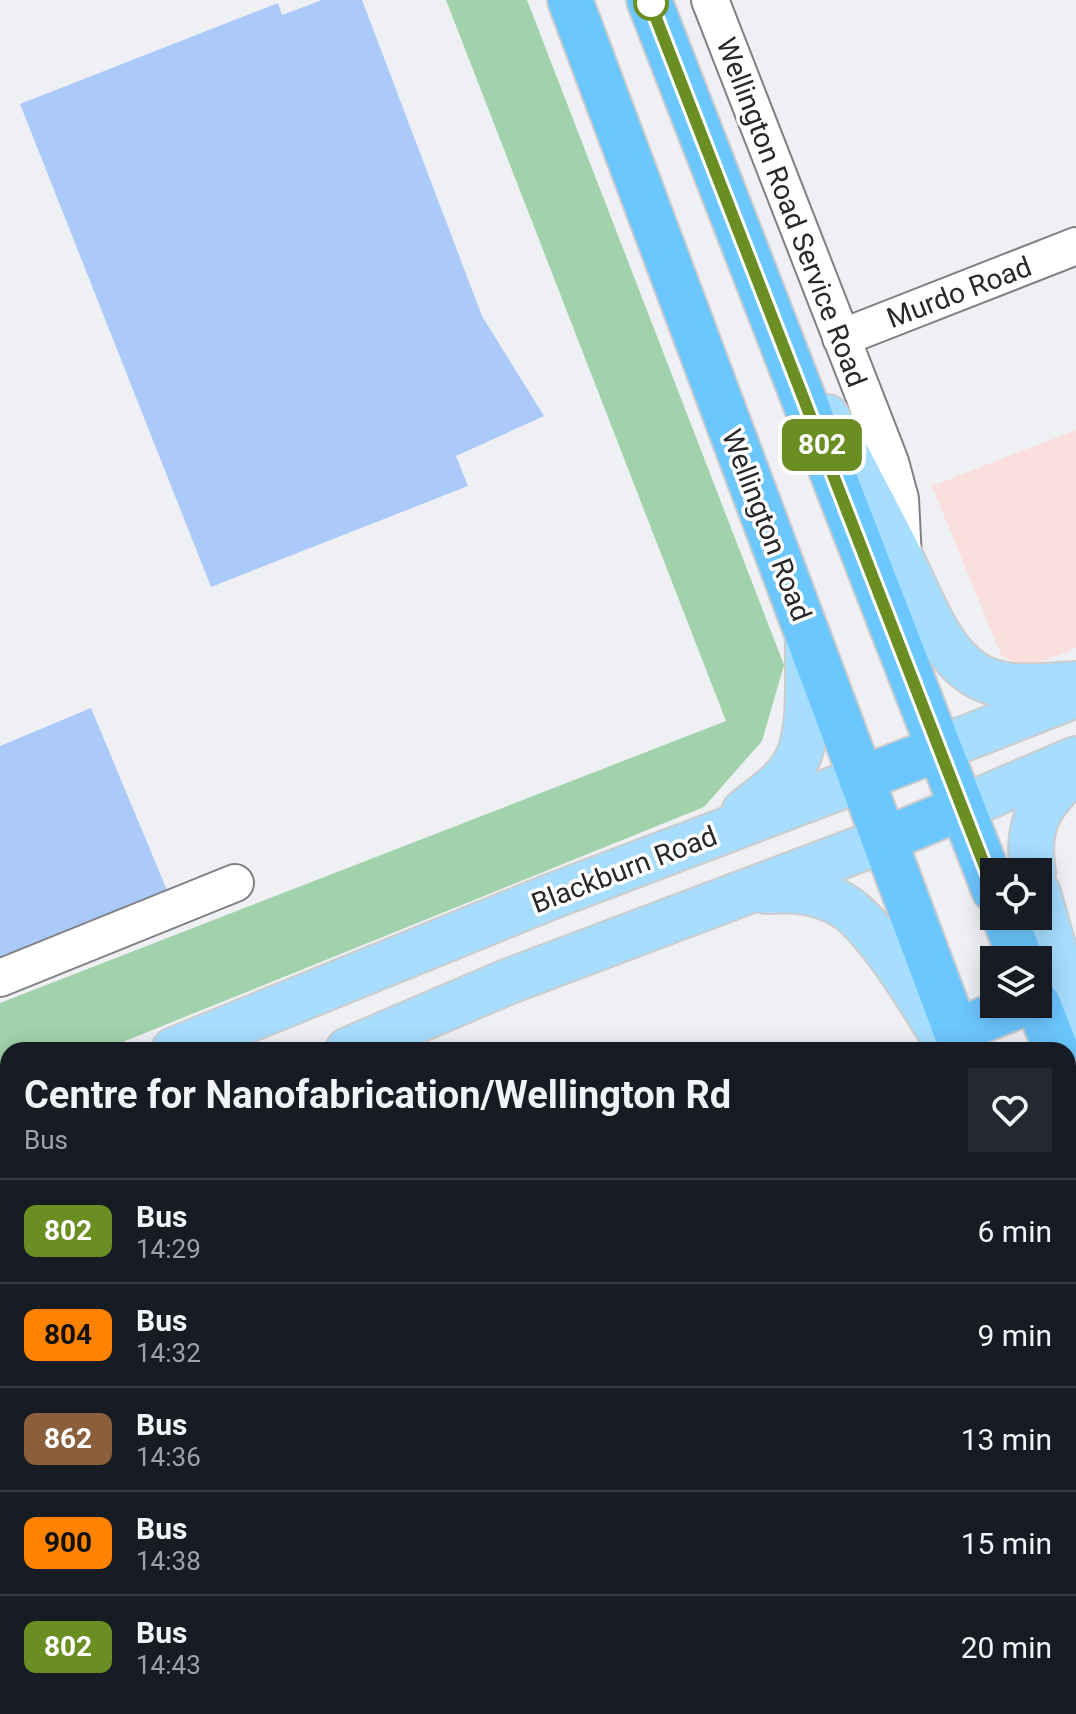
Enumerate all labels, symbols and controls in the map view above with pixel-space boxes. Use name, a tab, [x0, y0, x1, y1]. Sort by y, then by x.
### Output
unlabelled marker	[634, 0, 668, 20]
street label: Wellington Road Service Road	[710, 33, 874, 392]
street label: Murdo Road	[882, 250, 1036, 335]
line badge: 802	[776, 419, 868, 471]
street label: Wellington Road	[715, 425, 818, 626]
text: 802	[798, 428, 846, 461]
street label: Blackburn Road	[527, 819, 721, 920]
map controls	[980, 858, 1052, 1018]
button: locate	[980, 858, 1052, 930]
button: layers	[980, 946, 1052, 1018]
button: heart	[968, 1068, 1052, 1152]
text: Centre for Nanofabrication/Wellington Rd	[24, 1073, 731, 1117]
text: Bus	[24, 1125, 68, 1155]
text: Bus	[136, 1199, 187, 1234]
text: 802	[44, 1214, 92, 1247]
text: 6 min	[978, 1214, 1052, 1249]
text: 14:29	[136, 1234, 201, 1264]
text: Bus	[136, 1303, 187, 1338]
text: 804	[44, 1318, 92, 1351]
text: 9 min	[978, 1318, 1052, 1353]
text: 14:32	[136, 1338, 201, 1368]
text: Bus	[136, 1407, 187, 1442]
text: 862	[44, 1422, 92, 1455]
text: 13 min	[961, 1422, 1052, 1457]
text: 14:36	[136, 1442, 201, 1472]
text: Bus	[136, 1511, 187, 1546]
text: 900	[44, 1526, 92, 1559]
text: 15 min	[961, 1526, 1052, 1561]
text: 14:38	[136, 1546, 201, 1576]
text: Bus	[136, 1615, 187, 1650]
text: 802	[44, 1630, 92, 1663]
text: 20 min	[961, 1630, 1052, 1665]
text: 14:43	[136, 1650, 201, 1680]

